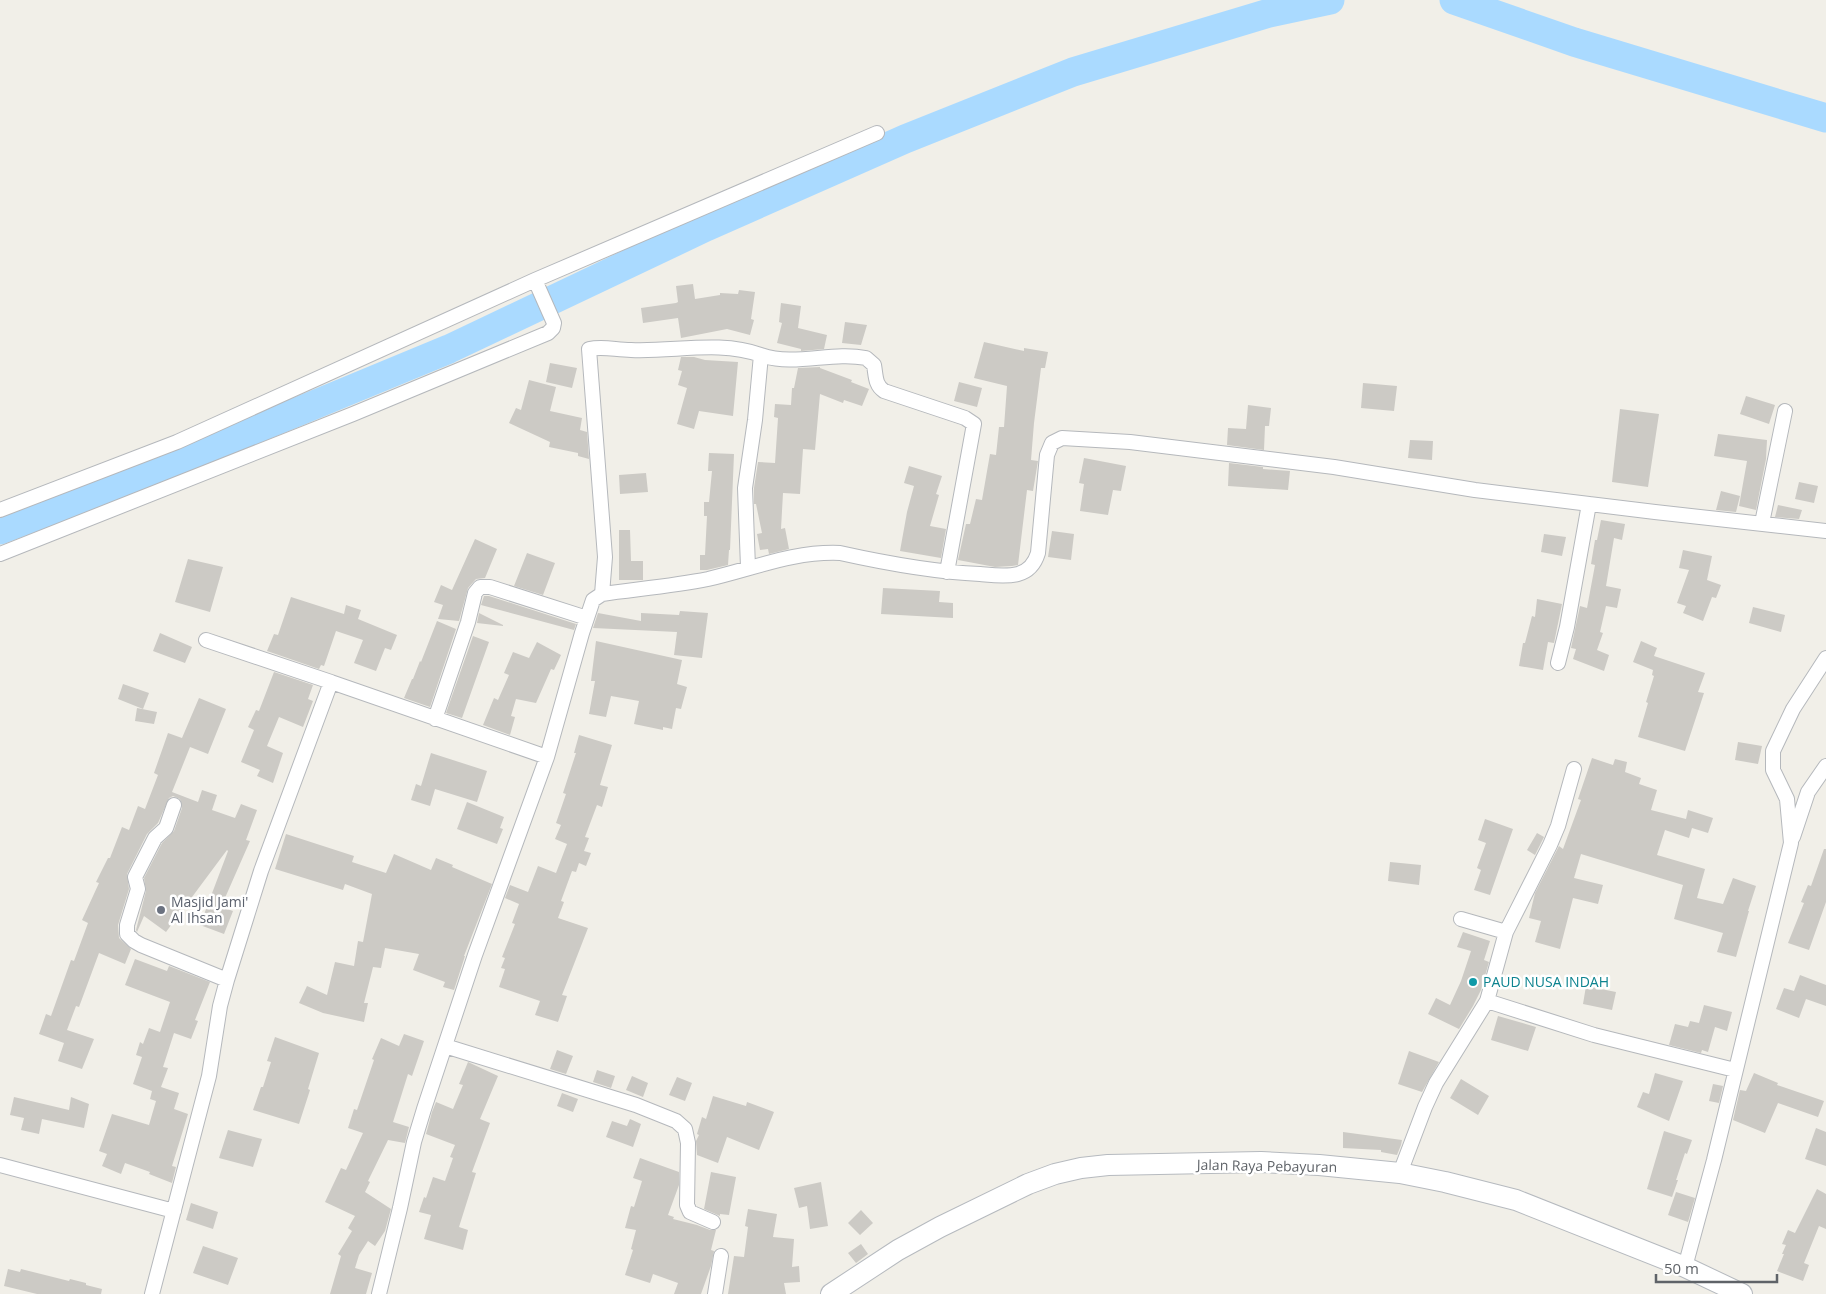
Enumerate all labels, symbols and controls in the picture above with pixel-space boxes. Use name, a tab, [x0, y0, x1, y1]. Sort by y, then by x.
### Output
place label: Masjid Jami' Al Ihsan	[171, 892, 248, 927]
marker: Masjid Jami' Al Ihsan	[155, 904, 167, 916]
place label: PAUD NUSA INDAH	[1483, 972, 1609, 991]
marker: PAUD NUSA INDAH	[1467, 976, 1479, 988]
street label: Jalan Raya Pebayuran	[1195, 1155, 1337, 1176]
scale bar	[1656, 1252, 1777, 1284]
text: 50 m	[1664, 1258, 1699, 1278]

